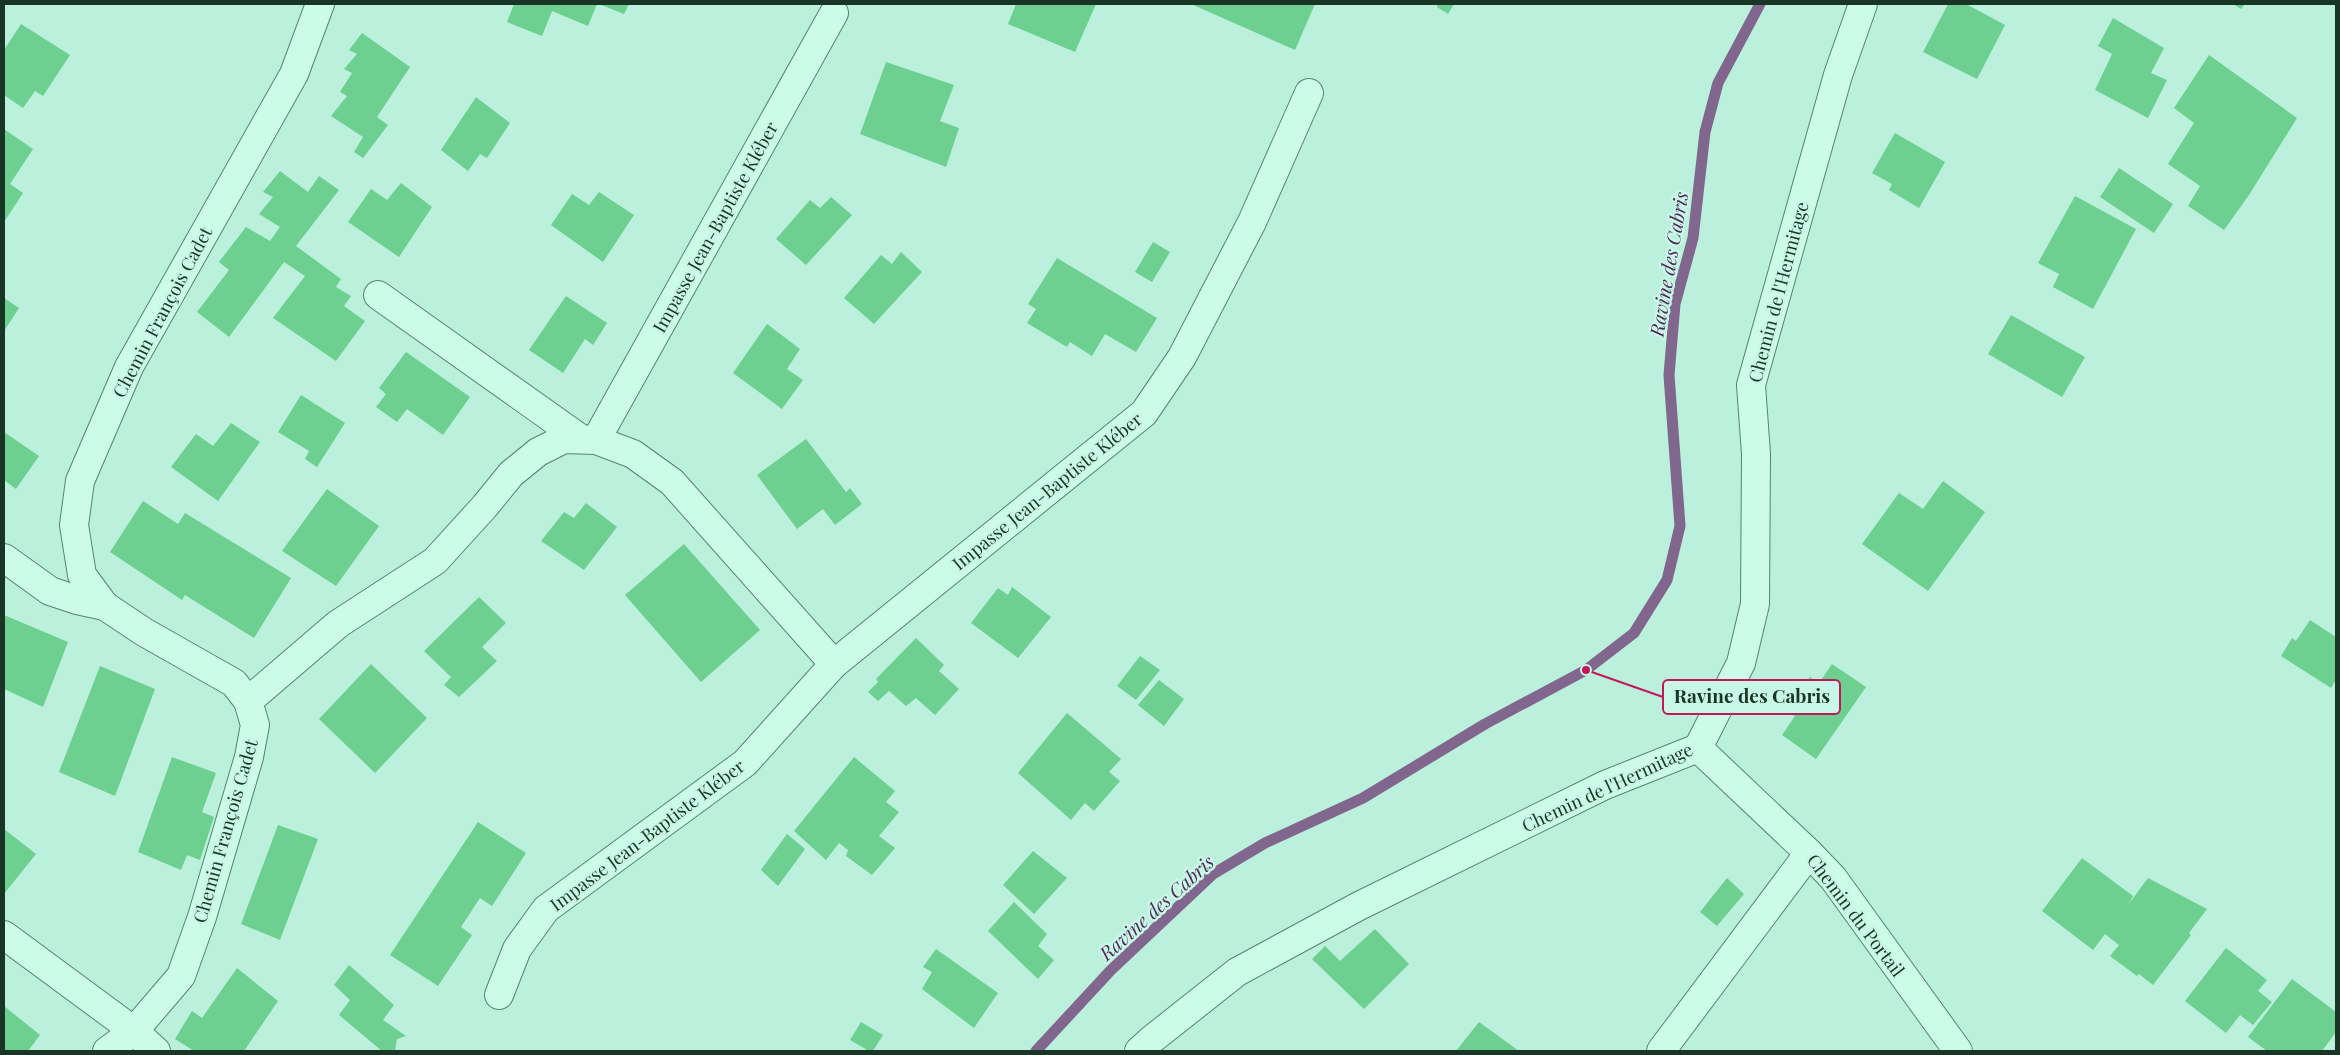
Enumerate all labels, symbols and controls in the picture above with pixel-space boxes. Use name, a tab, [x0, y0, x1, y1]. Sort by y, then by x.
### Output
street label: Impasse Jean-Baptiste Kléber	[647, 117, 783, 337]
water label: Ravine des Cabris	[1642, 190, 1693, 339]
street label: Chemin de l'Hermitage	[1742, 199, 1814, 385]
street label: Chemin François Cadet	[107, 222, 218, 402]
street label: Impasse Jean-Baptiste Kléber	[947, 407, 1147, 575]
callout: Ravine des Cabris	[1663, 680, 1840, 714]
text: Ravine des Cabris	[1674, 682, 1830, 708]
street label: Chemin François Cadet	[187, 736, 263, 926]
street label: Chemin de l'Hermitage	[1518, 737, 1696, 837]
street label: Impasse Jean-Baptiste Kléber	[545, 754, 749, 916]
water label: Ravine des Cabris	[1092, 848, 1219, 966]
street label: Chemin du Portail	[1802, 849, 1910, 981]

